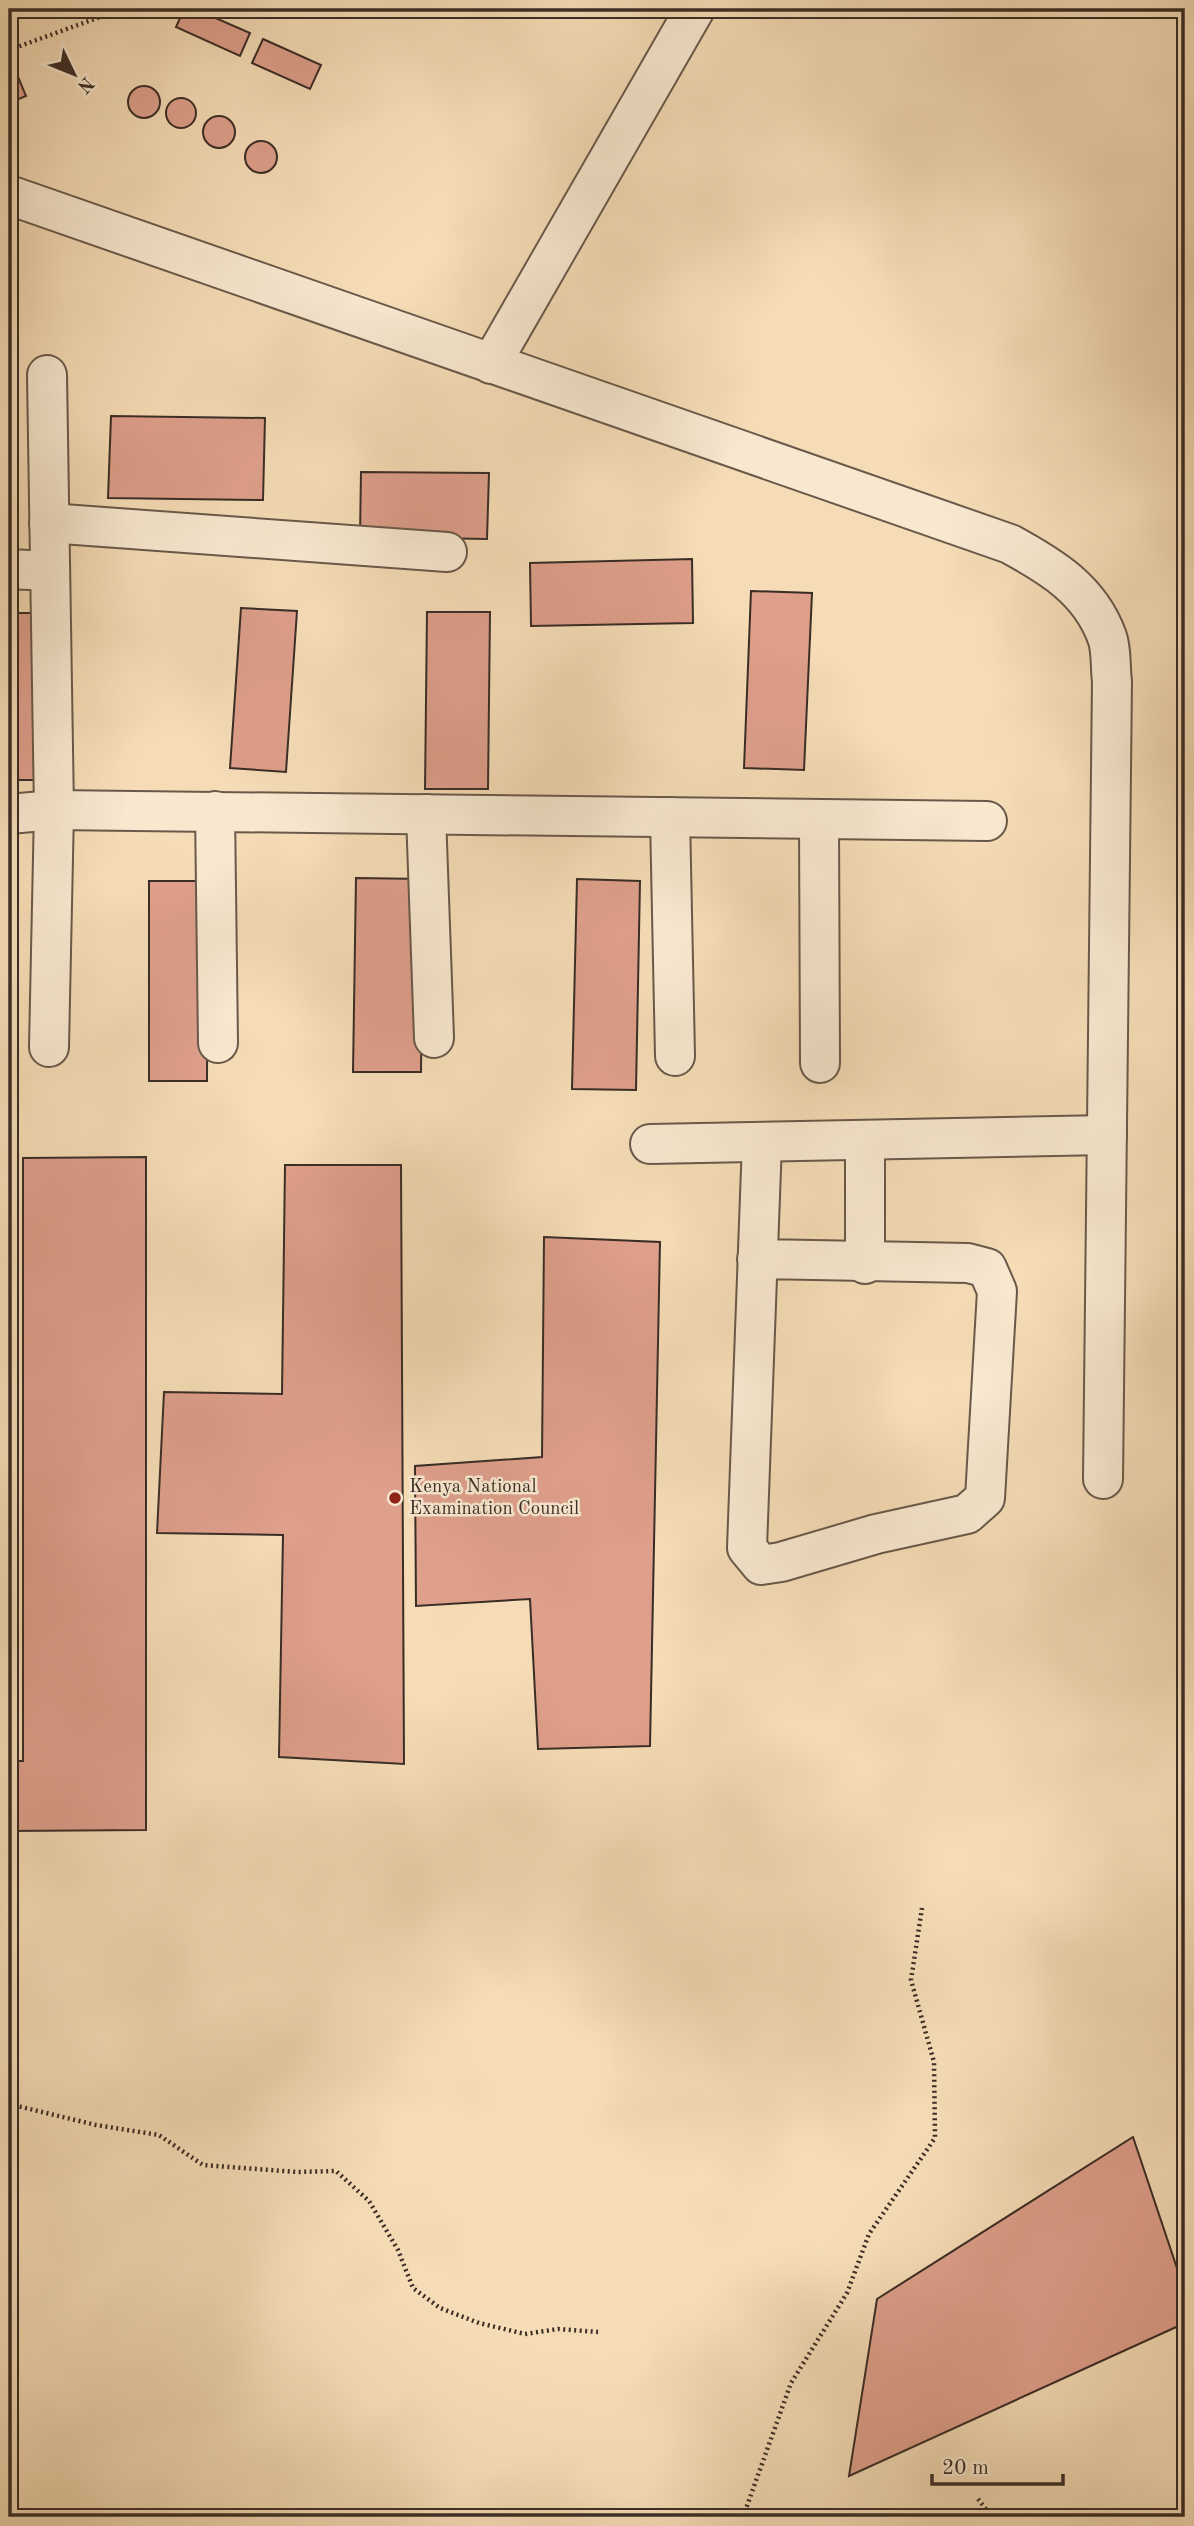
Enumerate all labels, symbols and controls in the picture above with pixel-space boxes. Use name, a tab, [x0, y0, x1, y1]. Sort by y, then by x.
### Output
north arrow	[38, 38, 108, 108]
text: N	[72, 72, 97, 96]
place label: Kenya National Examination Council	[409, 1478, 579, 1519]
marker: Kenya National Examination Council	[387, 1490, 403, 1506]
scale bar	[932, 2442, 1063, 2486]
text: 20 m	[942, 2458, 989, 2479]

